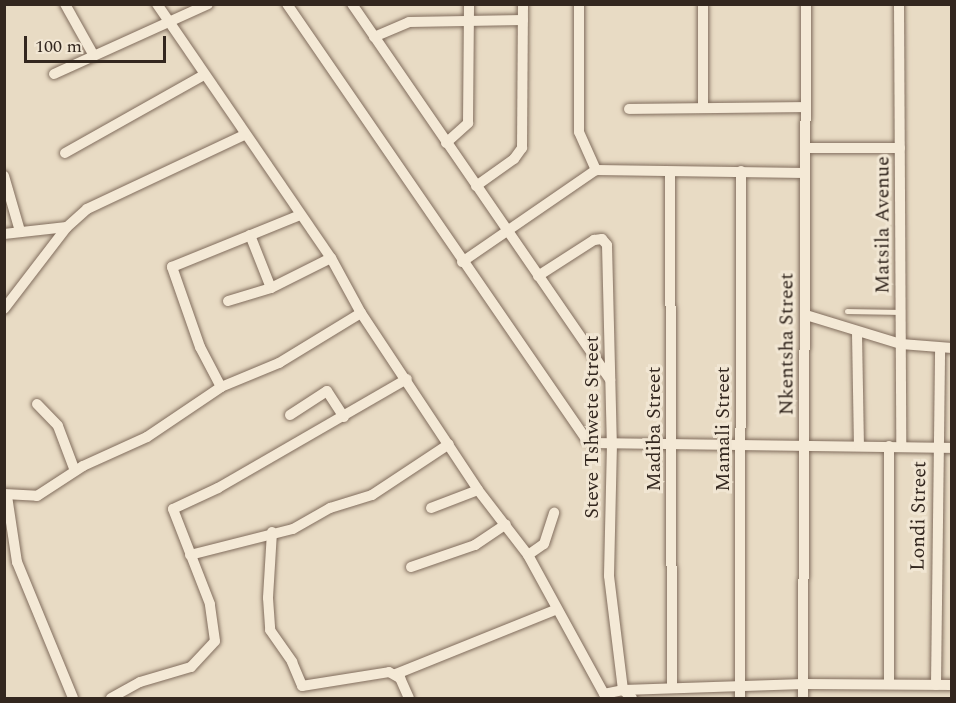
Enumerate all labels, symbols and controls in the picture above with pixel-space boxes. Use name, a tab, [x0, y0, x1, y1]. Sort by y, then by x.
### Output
scale bar	[27, 24, 170, 62]
text: 100 m	[35, 33, 82, 60]
street label: Matsila Avenue	[871, 156, 895, 294]
street label: Nkentsha Street	[775, 273, 799, 415]
street label: Steve Tshwete Street	[580, 335, 604, 519]
street label: Mamali Street	[711, 366, 735, 492]
street label: Madiba Street	[642, 367, 666, 491]
street label: Londi Street	[906, 461, 932, 571]

